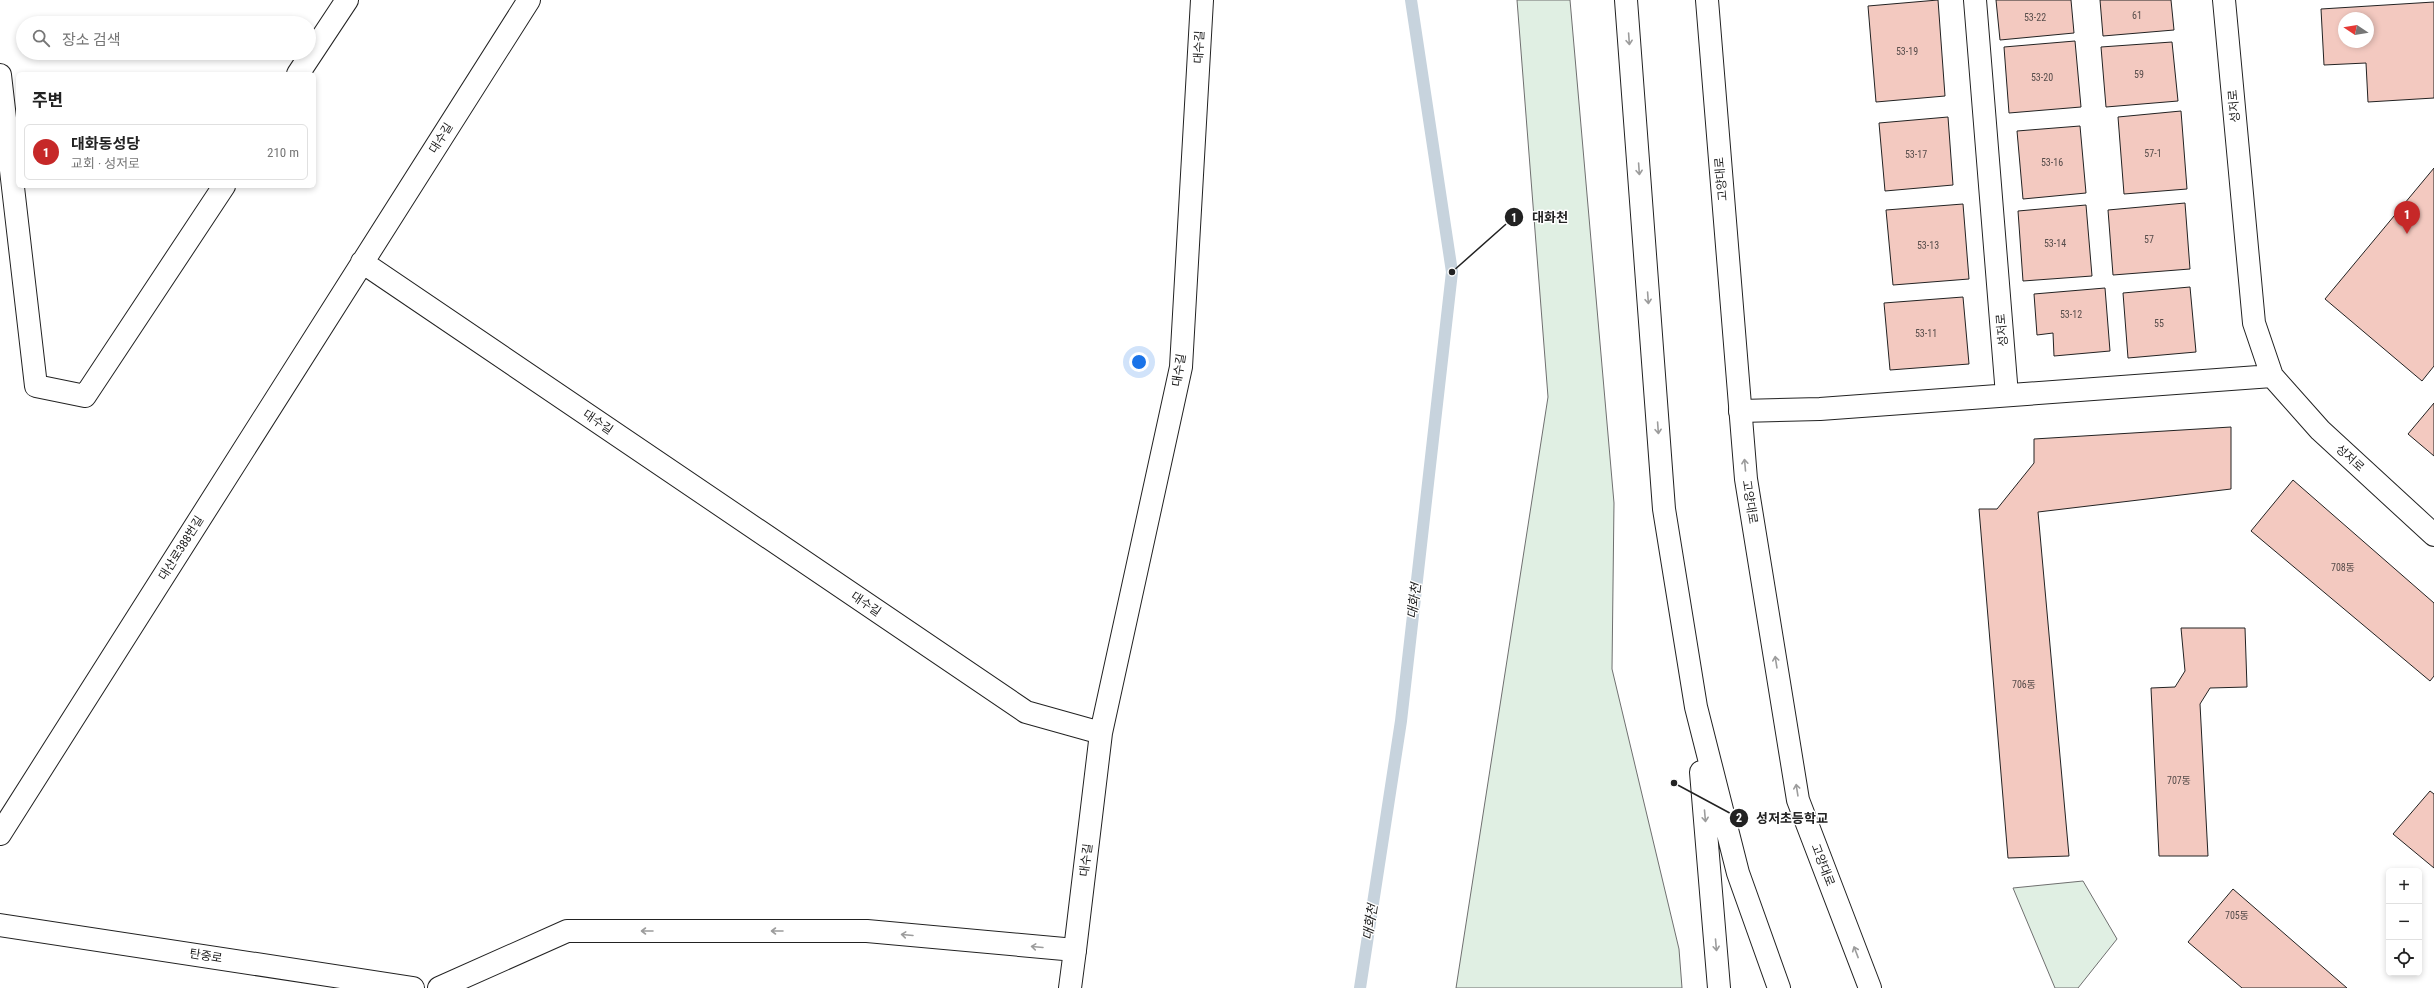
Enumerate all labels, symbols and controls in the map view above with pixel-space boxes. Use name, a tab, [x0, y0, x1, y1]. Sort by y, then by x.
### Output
house number: 61	[2132, 10, 2142, 21]
house number: 53-22	[2024, 12, 2046, 23]
north arrow	[2338, 12, 2374, 48]
search box	[16, 16, 316, 60]
icon: search	[30, 27, 52, 49]
street label: 대수길	[1191, 30, 1207, 64]
text: 장소 검색	[62, 31, 121, 49]
one-way arrow	[1626, 32, 1633, 45]
house number: 53-19	[1896, 46, 1918, 57]
house number: 59	[2134, 69, 2144, 80]
house number: 53-20	[2031, 72, 2053, 83]
street label: 성저로	[2226, 89, 2242, 123]
text: 주변	[32, 90, 63, 110]
street label: 대수길	[426, 120, 456, 156]
text: 대화동성당	[71, 135, 140, 153]
text: 1	[43, 145, 49, 160]
text: 210 m	[267, 145, 299, 160]
house number: 57-1	[2144, 148, 2162, 159]
house number: 53-17	[1905, 149, 1927, 160]
text: 교회 · 성저로	[71, 156, 140, 171]
street label: 고양대로	[1712, 156, 1730, 202]
house number: 53-16	[2041, 157, 2063, 168]
one-way arrow	[1635, 162, 1642, 175]
pin: 1	[2394, 201, 2420, 234]
callout: 대화천	[1504, 205, 1576, 230]
text: 대화천	[1532, 210, 1568, 225]
text: 1	[1511, 211, 1517, 225]
house number: 57	[2144, 234, 2154, 245]
house number: 53-14	[2044, 238, 2066, 249]
house number: 53-13	[1917, 240, 1939, 251]
one-way arrow	[1645, 291, 1652, 304]
house number: 53-12	[2060, 309, 2082, 320]
street label: 성저로	[1994, 313, 2010, 347]
house number: 55	[2154, 318, 2164, 329]
house number: 53-11	[1915, 328, 1937, 339]
your location	[1129, 352, 1149, 372]
street label: 대수길	[1169, 353, 1189, 387]
street label: 대수길	[580, 407, 616, 437]
one-way arrow	[1654, 421, 1661, 434]
street label: 성저로	[2333, 442, 2367, 474]
one-way arrow	[1741, 459, 1748, 472]
street label: 고양대로	[1740, 479, 1760, 525]
street label: 대산로388번길	[156, 513, 206, 583]
house number: 708동	[2331, 562, 2355, 573]
water label: 대화천	[1404, 581, 1424, 620]
street label: 대수길	[848, 589, 884, 619]
one-way arrow	[1772, 656, 1780, 669]
house number: 706동	[2012, 679, 2036, 690]
house number: 707동	[2167, 775, 2191, 786]
one-way arrow	[1792, 784, 1800, 797]
callout: 성저초등학교	[1729, 806, 1836, 831]
one-way arrow	[1701, 809, 1709, 822]
text: 2	[1736, 811, 1742, 825]
text: 성저초등학교	[1756, 811, 1828, 826]
street label: 고양대로	[1809, 842, 1837, 888]
street label: 대수길	[1077, 843, 1095, 877]
map controls	[2386, 868, 2422, 976]
button: +	[2386, 868, 2422, 904]
water label: 대화천	[1360, 902, 1380, 941]
button: −	[2386, 904, 2422, 940]
house number: 705동	[2225, 910, 2249, 921]
one-way arrow	[641, 927, 654, 935]
one-way arrow	[771, 927, 784, 935]
one-way arrow	[901, 931, 914, 938]
one-way arrow	[1712, 938, 1719, 951]
button: locate	[2386, 940, 2422, 976]
one-way arrow	[1031, 943, 1044, 950]
street label: 탄중로	[189, 946, 223, 966]
one-way arrow	[1852, 946, 1860, 958]

